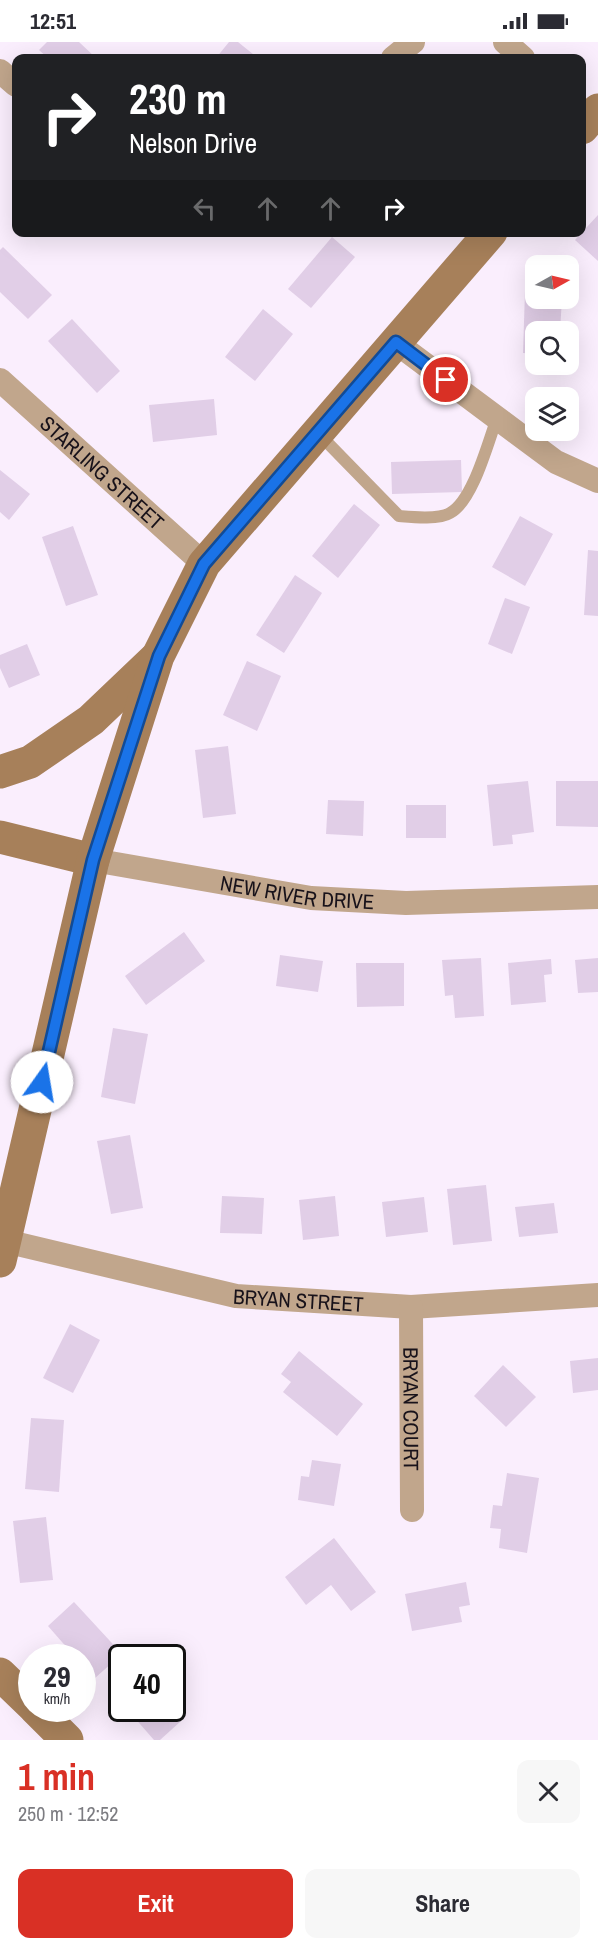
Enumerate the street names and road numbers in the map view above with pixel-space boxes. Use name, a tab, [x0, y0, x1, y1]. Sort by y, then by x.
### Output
street label: STARLING STREET	[34, 409, 171, 536]
street label: NEW RIVER DRIVE	[218, 868, 375, 916]
street label: BRYAN STREET	[232, 1281, 365, 1319]
street label: BRYAN COURT	[397, 1347, 426, 1471]

